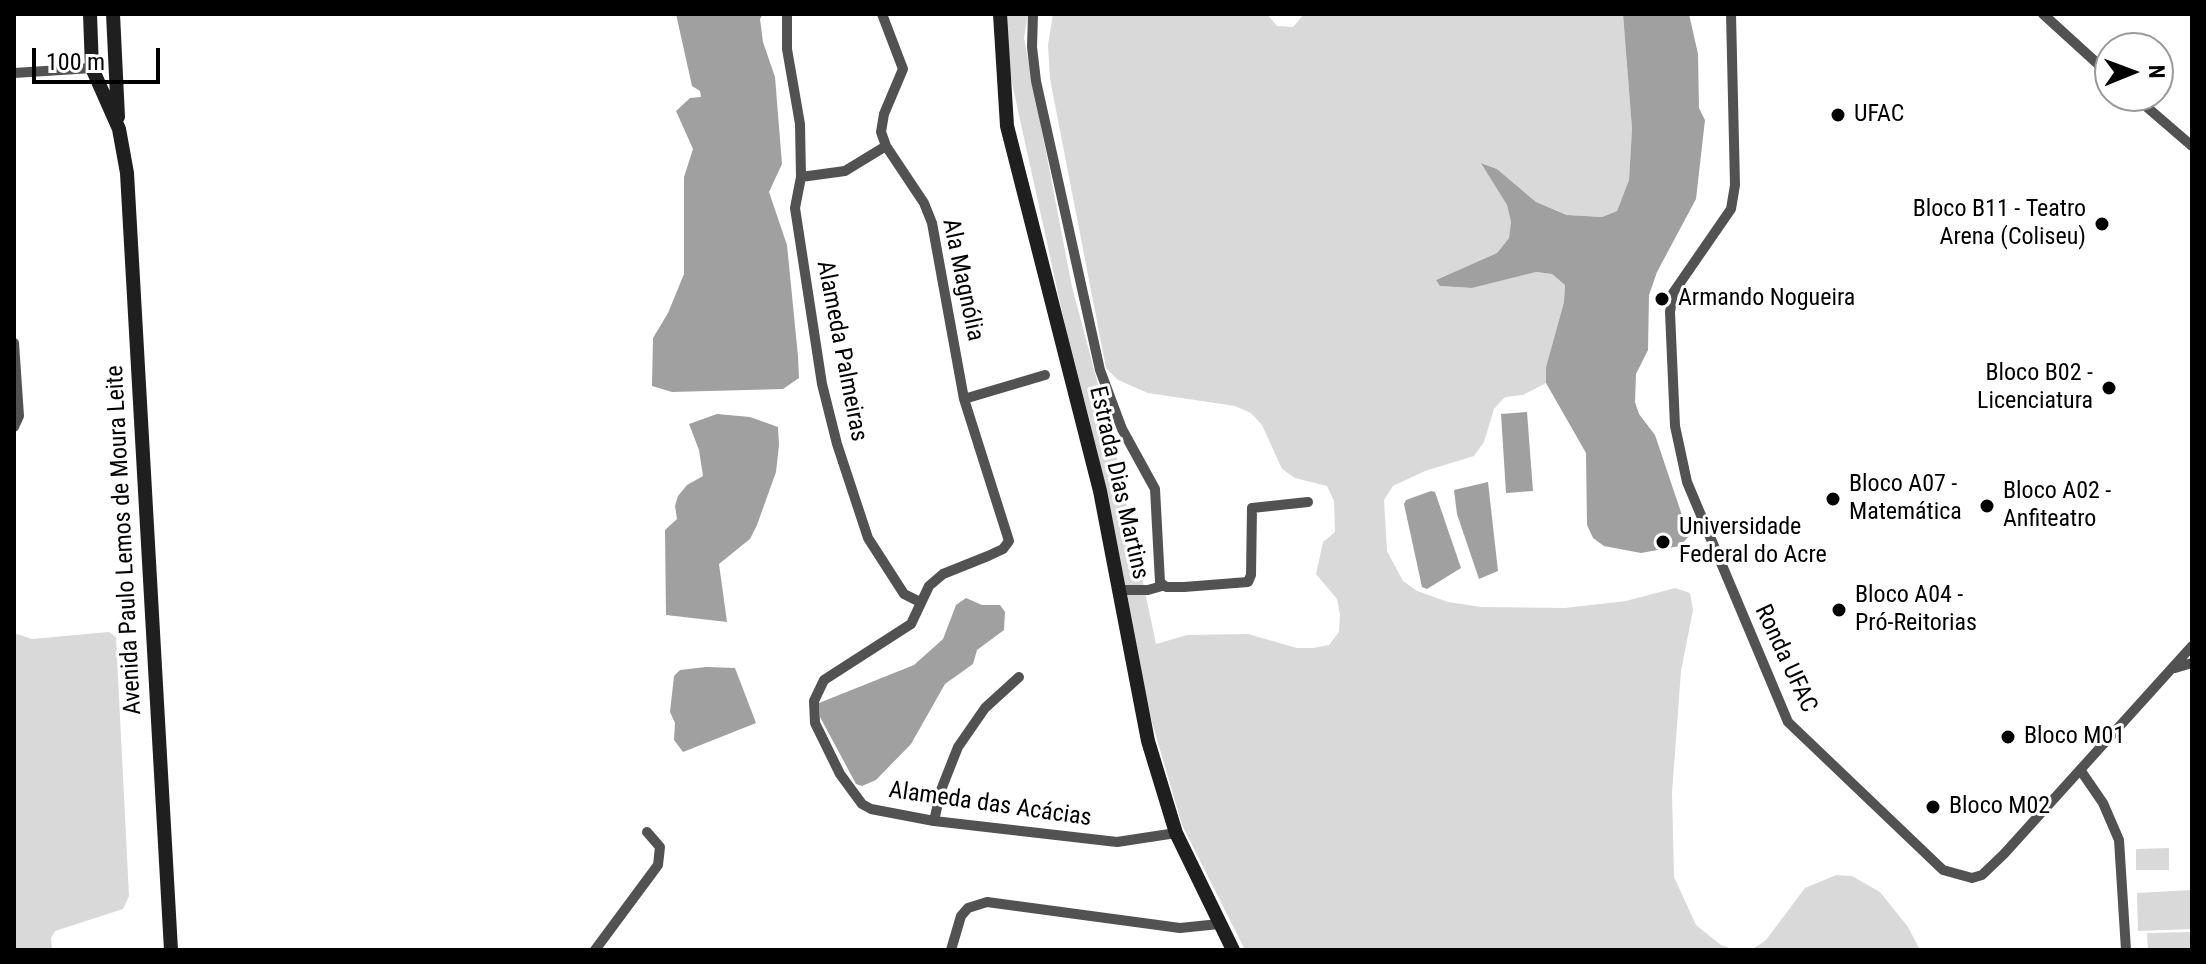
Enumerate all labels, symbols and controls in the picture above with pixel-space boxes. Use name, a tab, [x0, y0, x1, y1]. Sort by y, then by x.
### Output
scale bar	[36, 32, 164, 82]
north arrow	[2094, 32, 2174, 112]
text: 100 m	[46, 48, 105, 76]
text: N	[2144, 65, 2169, 79]
place label: UFAC	[1854, 101, 1904, 129]
marker: UFAC	[1829, 106, 1847, 124]
place label: Bloco B11 - Teatro Arena (Coliseu)	[1913, 196, 2086, 252]
marker: Bloco B11 - Teatro Arena (Coliseu)	[2093, 215, 2111, 233]
street label: Ala Magnólia	[935, 216, 989, 344]
street label: Alameda Palmeiras	[809, 258, 873, 444]
place label: Armando Nogueira	[1678, 285, 1855, 313]
marker: Armando Nogueira	[1653, 290, 1671, 308]
place label: Bloco B02 - Licenciatura	[1977, 360, 2093, 416]
street label: Avenida Paulo Lemos de Moura Leite	[101, 364, 149, 716]
marker: Bloco B02 - Licenciatura	[2100, 379, 2118, 397]
street label: Estrada Dias Martins	[1082, 384, 1154, 582]
place label: Bloco A07 - Matemática	[1849, 471, 1962, 527]
place label: Bloco A02 - Anfiteatro	[2003, 478, 2111, 534]
marker: Bloco A07 - Matemática	[1824, 490, 1842, 508]
marker: Bloco A02 - Anfiteatro	[1978, 497, 1996, 515]
place label: Universidade Federal do Acre	[1679, 514, 1827, 570]
marker: Universidade Federal do Acre	[1654, 533, 1672, 551]
place label: Bloco A04 - Pró-Reitorias	[1855, 582, 1977, 638]
street label: Ronda UFAC	[1748, 601, 1822, 717]
marker: Bloco A04 - Pró-Reitorias	[1830, 601, 1848, 619]
place label: Bloco M01	[2024, 723, 2125, 751]
marker: Bloco M01	[1999, 728, 2017, 746]
street label: Alameda das Acácias	[887, 777, 1093, 833]
place label: Bloco M02	[1949, 793, 2050, 821]
marker: Bloco M02	[1924, 798, 1942, 816]

